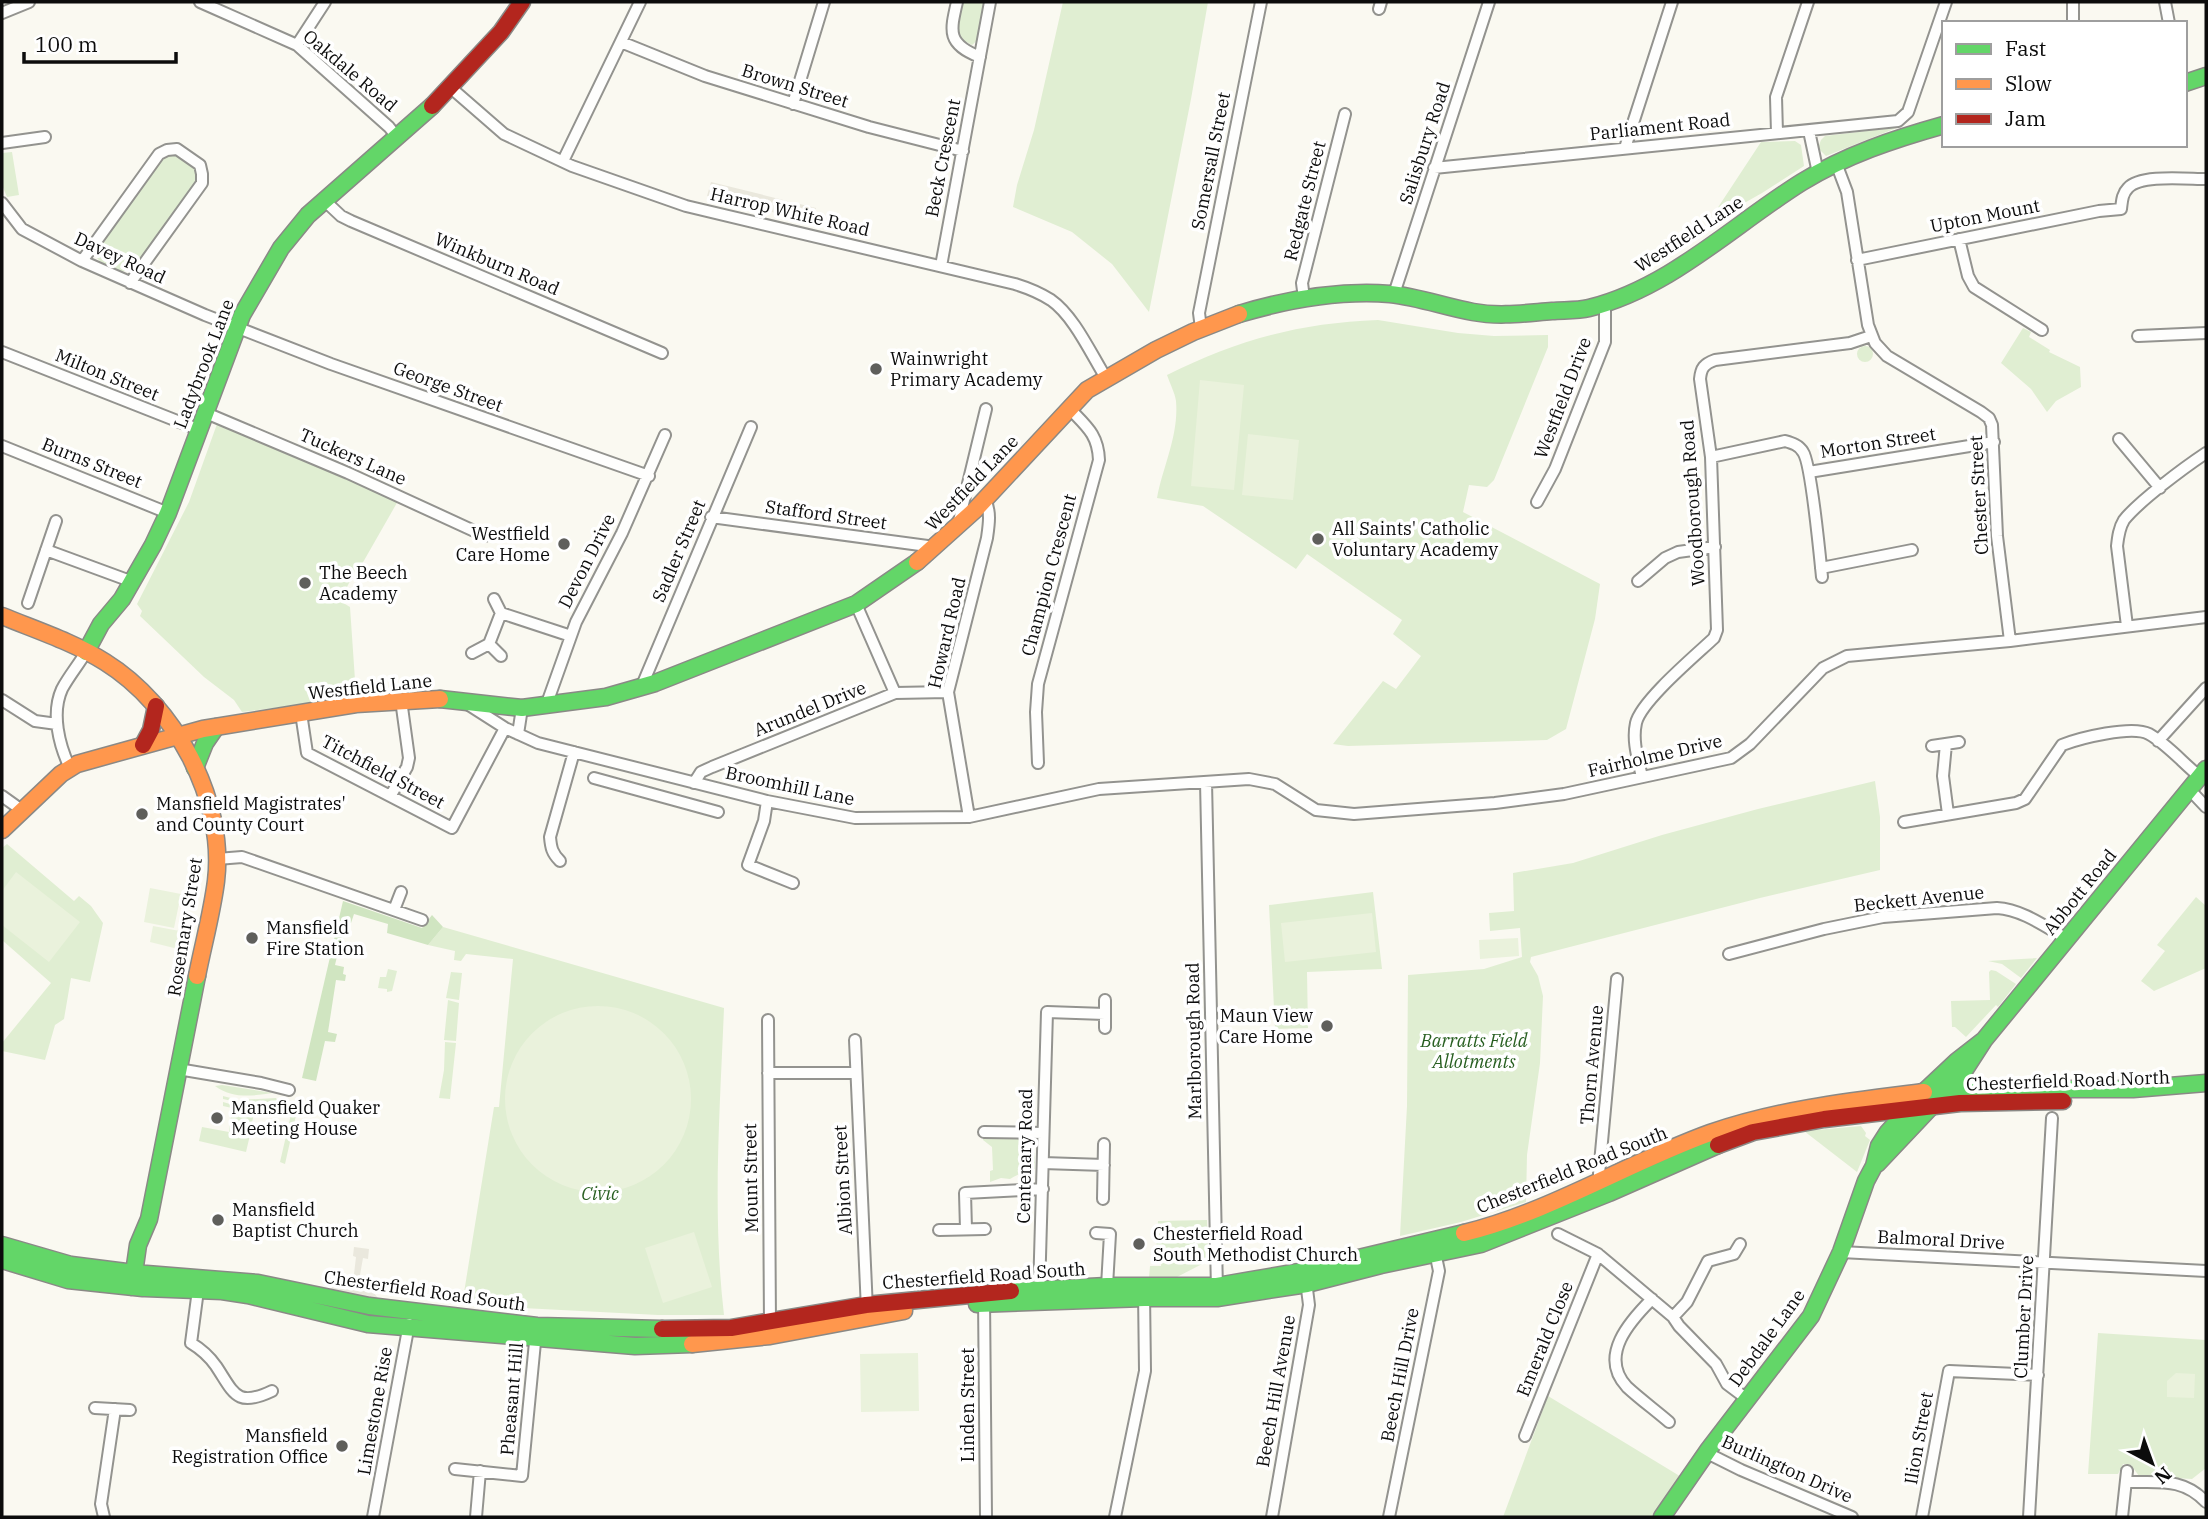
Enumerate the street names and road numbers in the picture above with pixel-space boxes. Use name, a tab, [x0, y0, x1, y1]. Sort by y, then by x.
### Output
street label: Oakdale Road	[299, 25, 402, 117]
street label: Brown Street	[739, 58, 851, 113]
street label: Salisbury Road	[1394, 79, 1455, 207]
street label: Somersall Street	[1186, 90, 1235, 232]
street label: Beck Crescent	[920, 97, 965, 219]
street label: Parliament Road	[1588, 108, 1732, 145]
street label: Redgate Street	[1279, 139, 1331, 263]
street label: Harrop White Road	[708, 182, 872, 241]
street label: Westfield Lane	[1630, 190, 1747, 277]
street label: Upton Mount	[1928, 194, 2042, 237]
street label: Davey Road	[71, 226, 170, 289]
street label: Winkburn Road	[431, 227, 563, 300]
street label: Ladybrook Lane	[168, 296, 239, 432]
street label: Westfield Drive	[1529, 334, 1596, 462]
street label: Milton Street	[52, 343, 162, 406]
street label: George Street	[390, 356, 506, 417]
street label: Woodborough Road	[1675, 419, 1710, 587]
street label: Morton Street	[1818, 422, 1937, 463]
street label: Tuckers Lane	[296, 423, 410, 490]
street label: Westfield Lane	[920, 430, 1023, 535]
street label: Burns Street	[39, 432, 146, 493]
street label: Chester Street	[1964, 435, 1993, 556]
street label: Champion Crescent	[1016, 491, 1081, 658]
street label: Stafford Street	[764, 495, 888, 534]
street label: Sadler Street	[647, 496, 710, 606]
street label: Devon Drive	[553, 510, 620, 612]
street label: Howard Road	[922, 575, 971, 691]
street label: Westfield Lane	[307, 669, 433, 704]
street label: Arundel Drive	[750, 676, 869, 741]
street label: Titchfield Street	[318, 729, 449, 814]
street label: Fairholme Drive	[1585, 729, 1724, 782]
street label: Broomhill Lane	[724, 761, 857, 810]
street label: Abbott Road	[2038, 844, 2121, 939]
street label: Rosemary Street	[162, 856, 207, 998]
street label: Beckett Avenue	[1853, 880, 1985, 917]
street label: Marlborough Road	[1181, 962, 1206, 1120]
street label: Thorn Avenue	[1575, 1004, 1608, 1126]
street label: Chesterfield Road North	[1966, 1065, 2170, 1096]
street label: Centenary Road	[1012, 1088, 1037, 1224]
street label: Chesterfield Road South	[1473, 1121, 1671, 1218]
street label: Mount Street	[738, 1123, 763, 1233]
street label: Albion Street	[828, 1124, 857, 1236]
street label: Balmoral Drive	[1877, 1225, 2005, 1254]
street label: Clumber Drive	[2009, 1255, 2038, 1379]
street label: Chesterfield Road South	[882, 1257, 1086, 1294]
street label: Chesterfield Road South	[323, 1265, 527, 1316]
street label: Emerald Close	[1511, 1278, 1578, 1400]
street label: Debdale Lane	[1724, 1284, 1810, 1391]
street label: Beech Hill Drive	[1375, 1306, 1424, 1444]
street label: Beech Hill Avenue	[1251, 1313, 1300, 1469]
street label: Pheasant Hill	[495, 1341, 528, 1456]
street label: Limestone Rise	[352, 1345, 397, 1477]
street label: Linden Street	[956, 1348, 979, 1462]
street label: Ilion Street	[1899, 1390, 1938, 1486]
street label: Burlington Drive	[1718, 1429, 1856, 1508]

